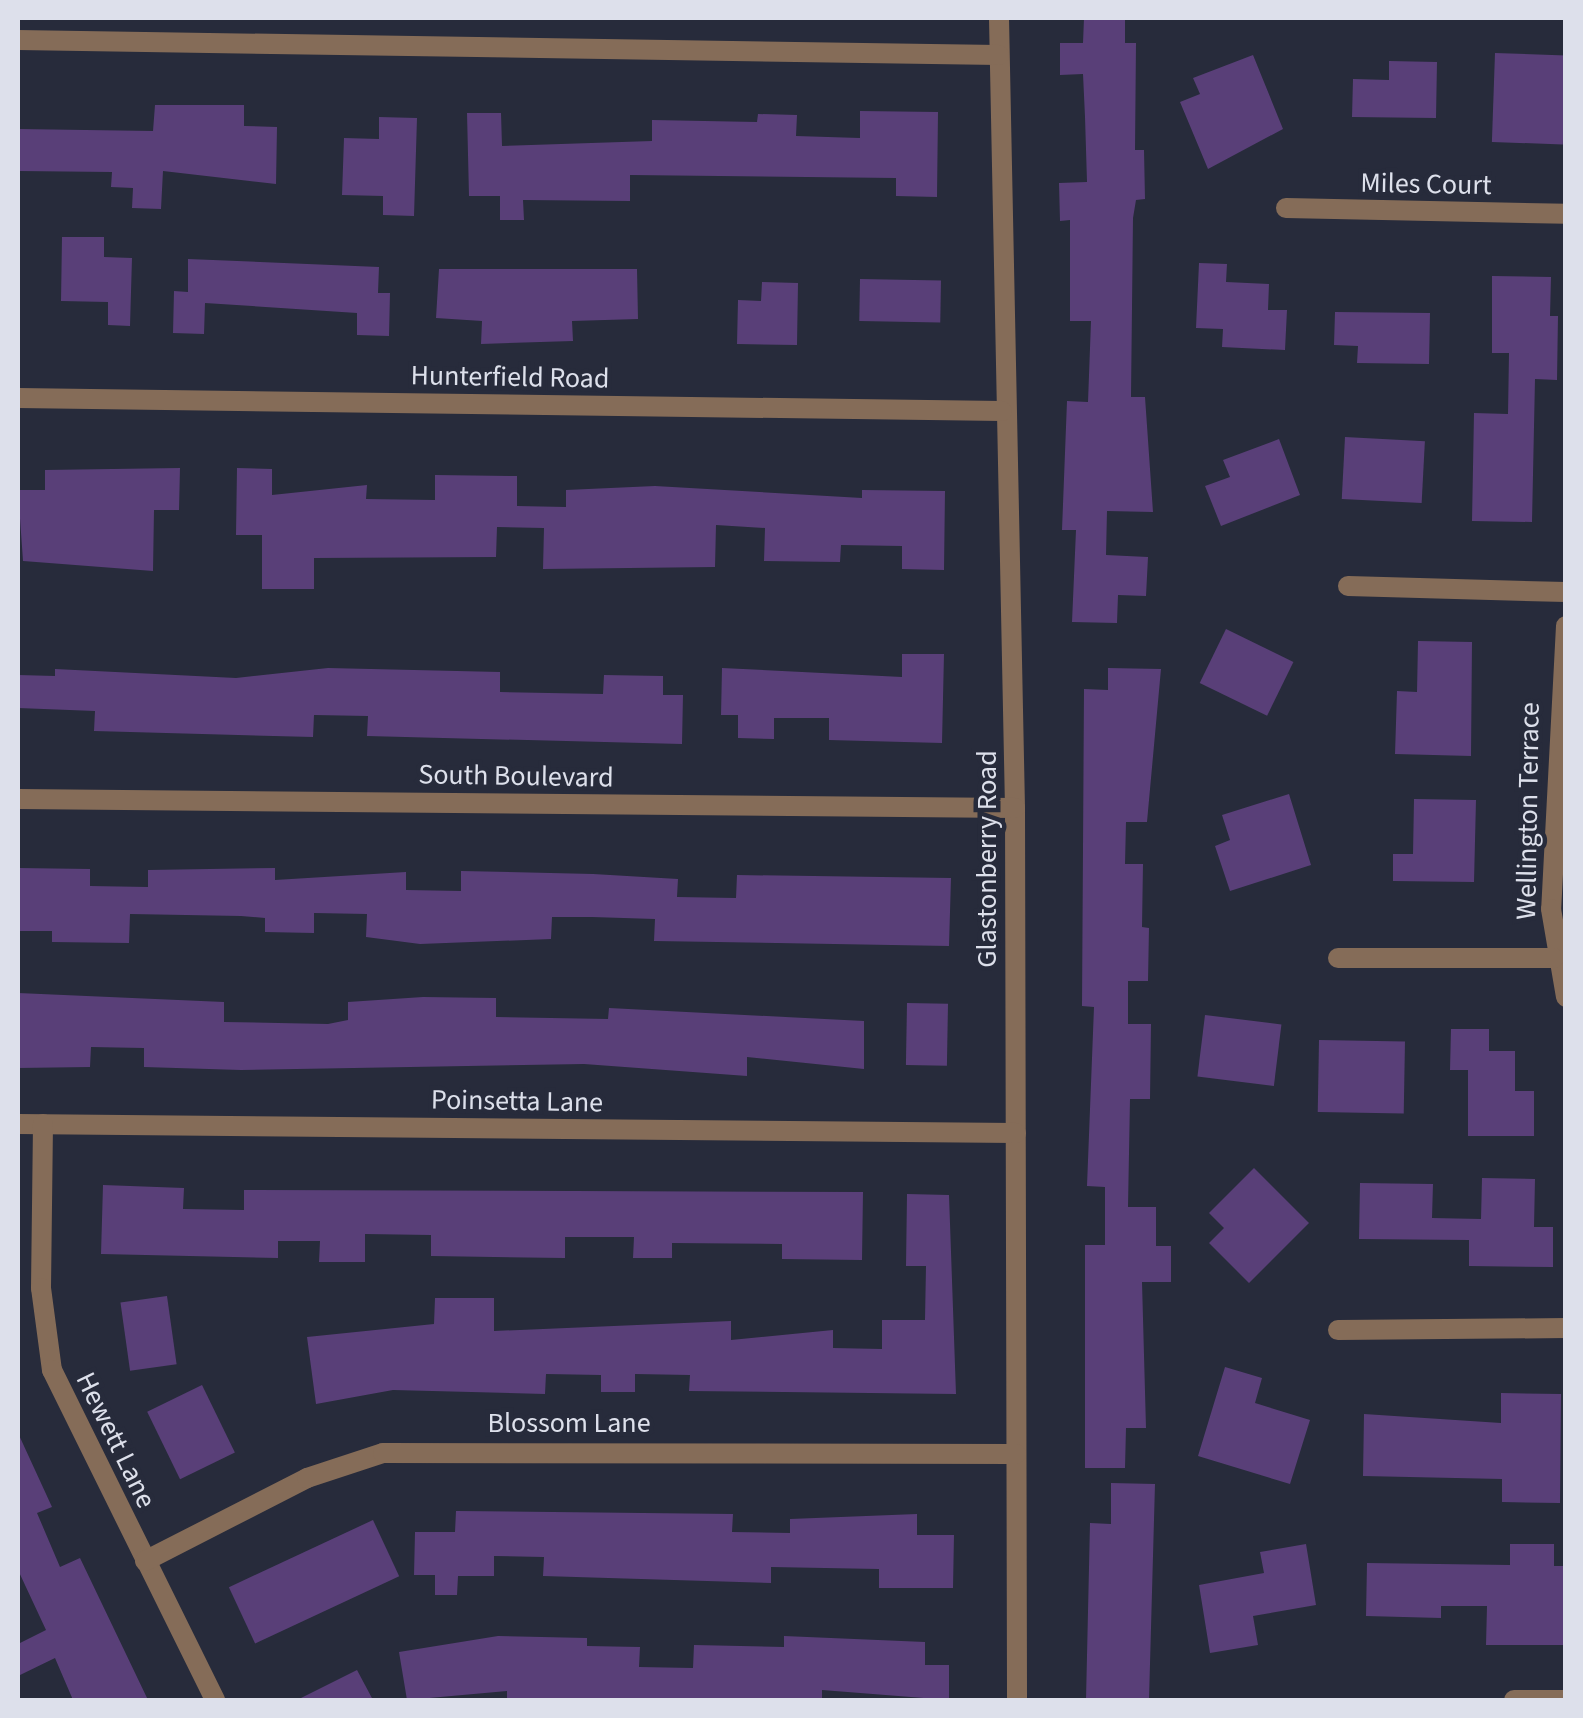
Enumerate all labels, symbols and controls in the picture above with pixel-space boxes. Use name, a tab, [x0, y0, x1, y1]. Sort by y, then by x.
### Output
street label: Miles Court	[1360, 166, 1492, 202]
street label: Hunterfield Road	[410, 358, 610, 396]
street label: Wellington Terrace	[1509, 702, 1547, 920]
street label: Glastonberry Road	[970, 750, 1004, 968]
street label: South Boulevard	[418, 757, 614, 795]
street label: Poinsetta Lane	[431, 1083, 603, 1119]
street label: Hewett Lane	[69, 1367, 163, 1513]
street label: Blossom Lane	[487, 1406, 651, 1440]

